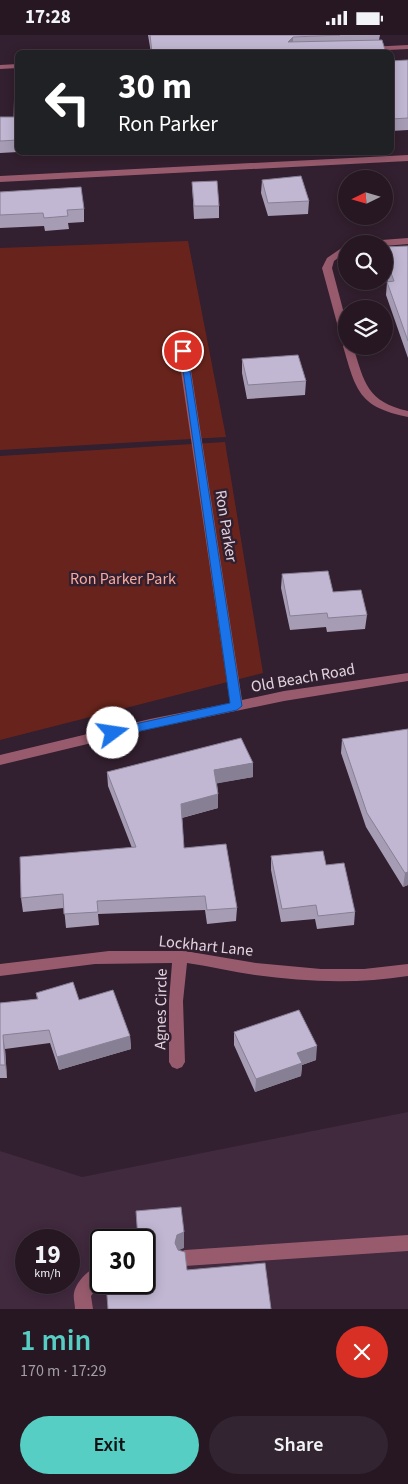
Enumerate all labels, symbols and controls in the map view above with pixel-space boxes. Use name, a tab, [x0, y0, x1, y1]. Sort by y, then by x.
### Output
text: 17:28	[25, 4, 71, 31]
text: 30 m	[118, 62, 192, 112]
icon: left	[35, 70, 100, 135]
text: Ron Parker	[118, 108, 218, 140]
north arrow	[338, 170, 392, 225]
map controls	[338, 170, 393, 355]
button: search	[338, 235, 393, 290]
button: layers	[338, 300, 393, 355]
pin	[162, 330, 204, 372]
icon: arrive	[169, 337, 197, 365]
street label: Ron Parker	[209, 488, 243, 564]
park label: Ron Parker Park	[70, 568, 176, 590]
street label: Old Beach Road	[249, 658, 357, 698]
position arrow	[86, 706, 138, 758]
street label: Lockhart Lane	[158, 930, 254, 962]
street label: Agnes Circle	[149, 968, 173, 1050]
speed limit sign: 30	[90, 1229, 155, 1294]
text: 19	[34, 1237, 61, 1273]
text: km/h	[34, 1265, 61, 1282]
text: 1 min	[20, 1319, 91, 1362]
button: close	[336, 1326, 388, 1378]
text: 170 m · 17:29	[20, 1360, 107, 1382]
button: Exit	[20, 1416, 199, 1474]
button: Share	[209, 1416, 388, 1474]

